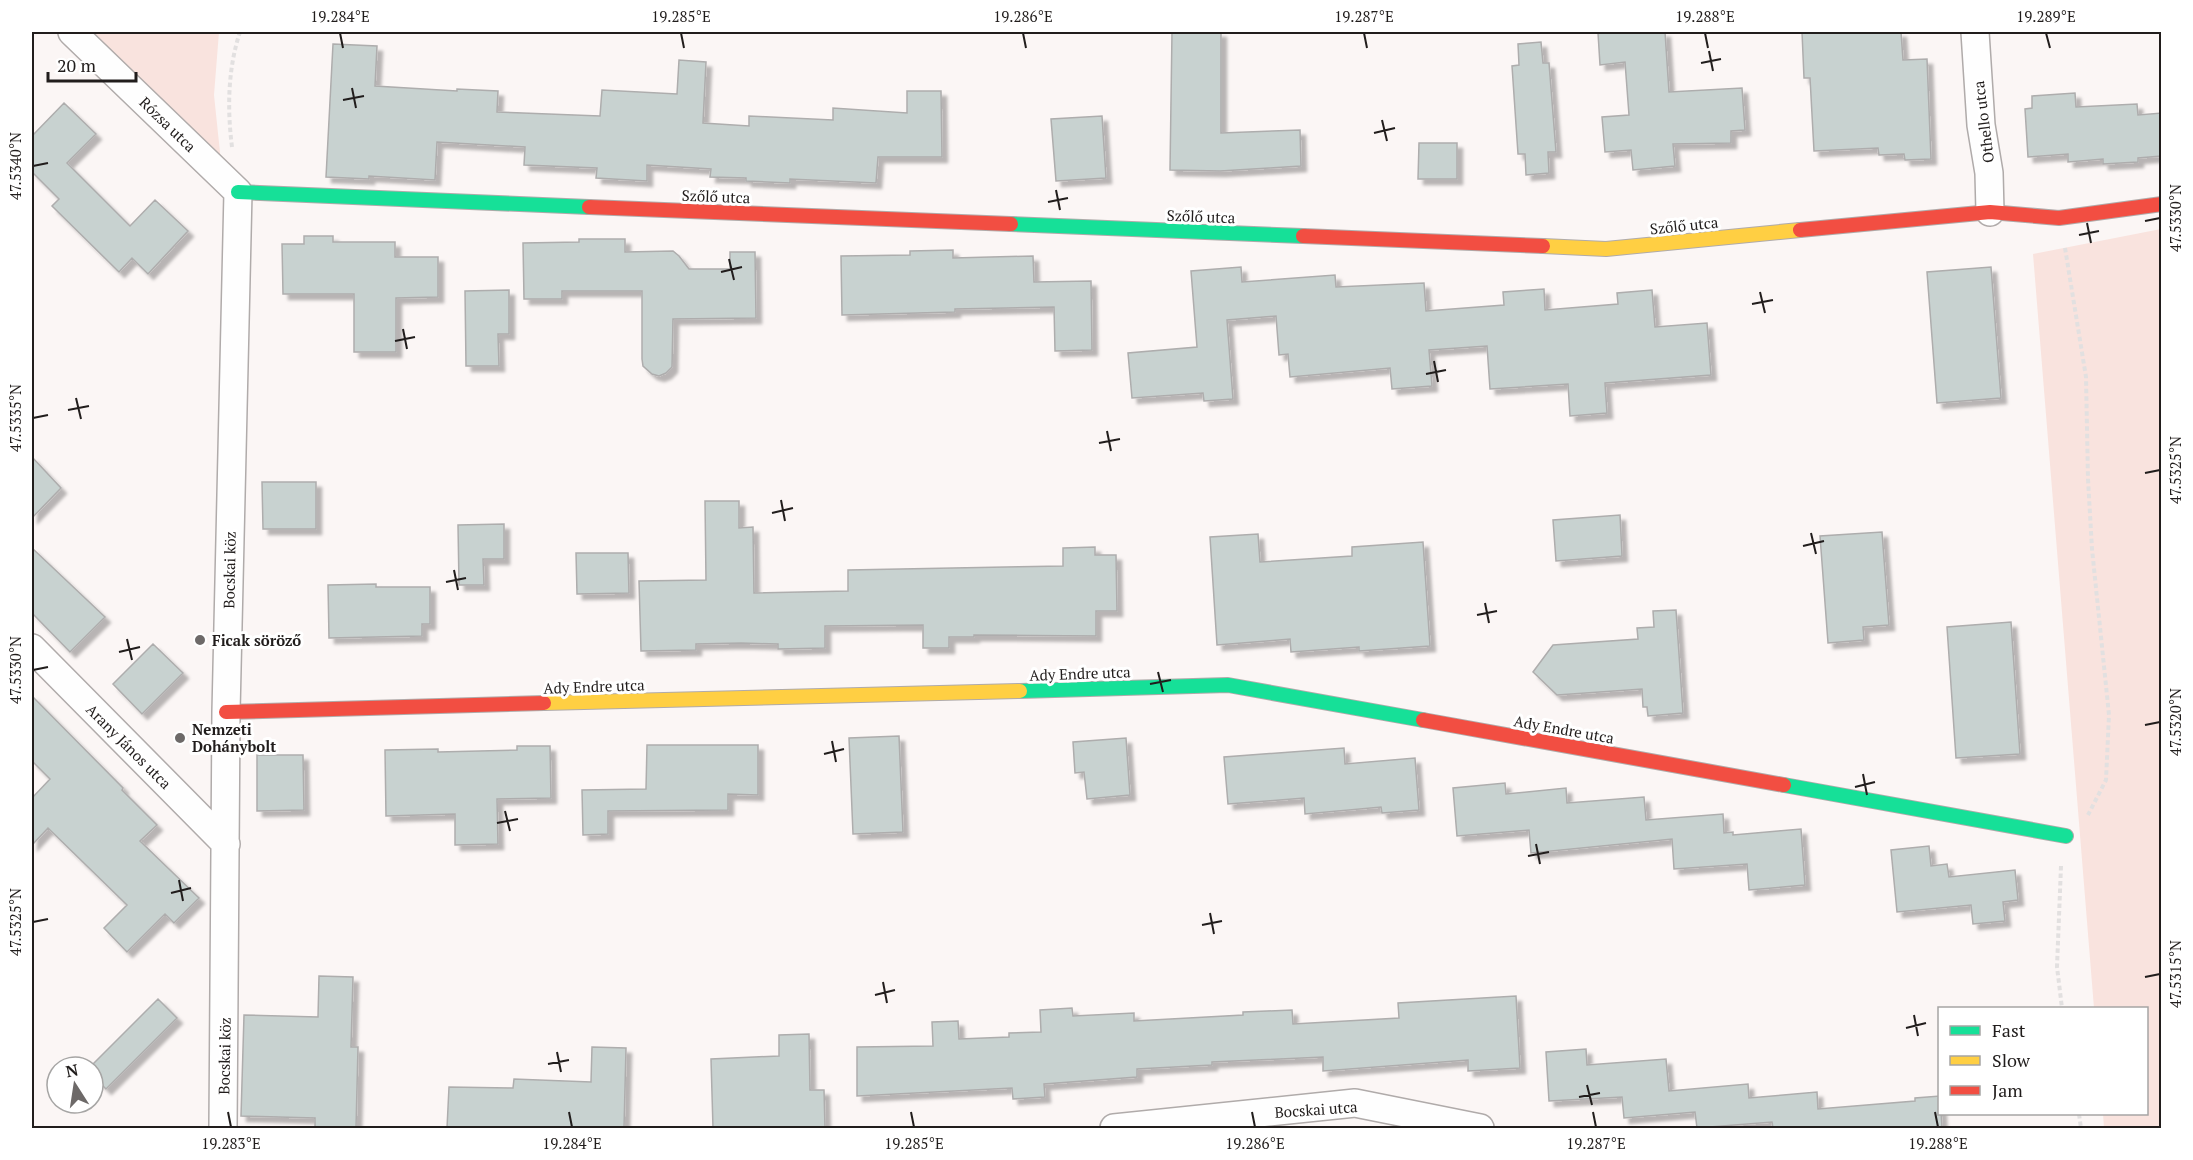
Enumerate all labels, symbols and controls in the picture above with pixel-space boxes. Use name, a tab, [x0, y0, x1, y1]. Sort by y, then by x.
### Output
text: 19.284°E	[310, 6, 370, 26]
text: 19.285°E	[651, 6, 711, 26]
text: 19.286°E	[993, 6, 1053, 26]
text: 19.287°E	[1334, 6, 1394, 26]
text: 19.288°E	[1675, 6, 1735, 26]
text: 19.289°E	[2016, 6, 2076, 26]
scale bar	[48, 45, 136, 83]
text: 20 m	[57, 53, 97, 77]
street label: Othello utca	[1968, 79, 1998, 164]
street label: Rózsa utca	[135, 92, 201, 156]
text: 47.5340°N	[5, 132, 25, 200]
text: 47.5330°N	[2165, 184, 2185, 252]
street label: Szőlő utca	[681, 185, 751, 207]
street label: Szőlő utca	[1166, 205, 1236, 227]
street label: Szőlő utca	[1649, 211, 1720, 239]
text: 47.5335°N	[5, 384, 25, 452]
text: 47.5325°N	[2165, 436, 2185, 504]
street label: Bocskai köz	[218, 531, 240, 609]
place label: Ficak söröző	[212, 630, 301, 650]
marker: Ficak söröző	[193, 633, 207, 647]
text: 47.5330°N	[5, 636, 25, 704]
street label: Ady Endre utca	[1029, 661, 1131, 685]
street label: Ady Endre utca	[543, 674, 645, 698]
text: 47.5320°N	[2165, 688, 2185, 756]
street label: Arany János utca	[82, 699, 176, 793]
street label: Ady Endre utca	[1512, 710, 1616, 748]
place label: Nemzeti Dohánybolt	[192, 719, 276, 756]
marker: Nemzeti Dohánybolt	[173, 731, 187, 745]
text: 47.5325°N	[5, 888, 25, 956]
text: 47.5315°N	[2165, 940, 2185, 1008]
legend	[1938, 1007, 2148, 1115]
street label: Bocskai köz	[213, 1017, 235, 1095]
text: Fast	[1992, 1018, 2026, 1042]
text: Slow	[1992, 1048, 2031, 1072]
north arrow	[45, 1055, 105, 1115]
text: N	[64, 1058, 80, 1082]
text: Jam	[1992, 1078, 2023, 1102]
street label: Bocskai utca	[1274, 1096, 1359, 1122]
text: 19.283°E	[201, 1133, 261, 1153]
text: 19.284°E	[542, 1133, 602, 1153]
text: 19.285°E	[884, 1133, 944, 1153]
text: 19.286°E	[1225, 1133, 1285, 1153]
text: 19.287°E	[1566, 1133, 1626, 1153]
text: 19.288°E	[1908, 1133, 1968, 1153]

